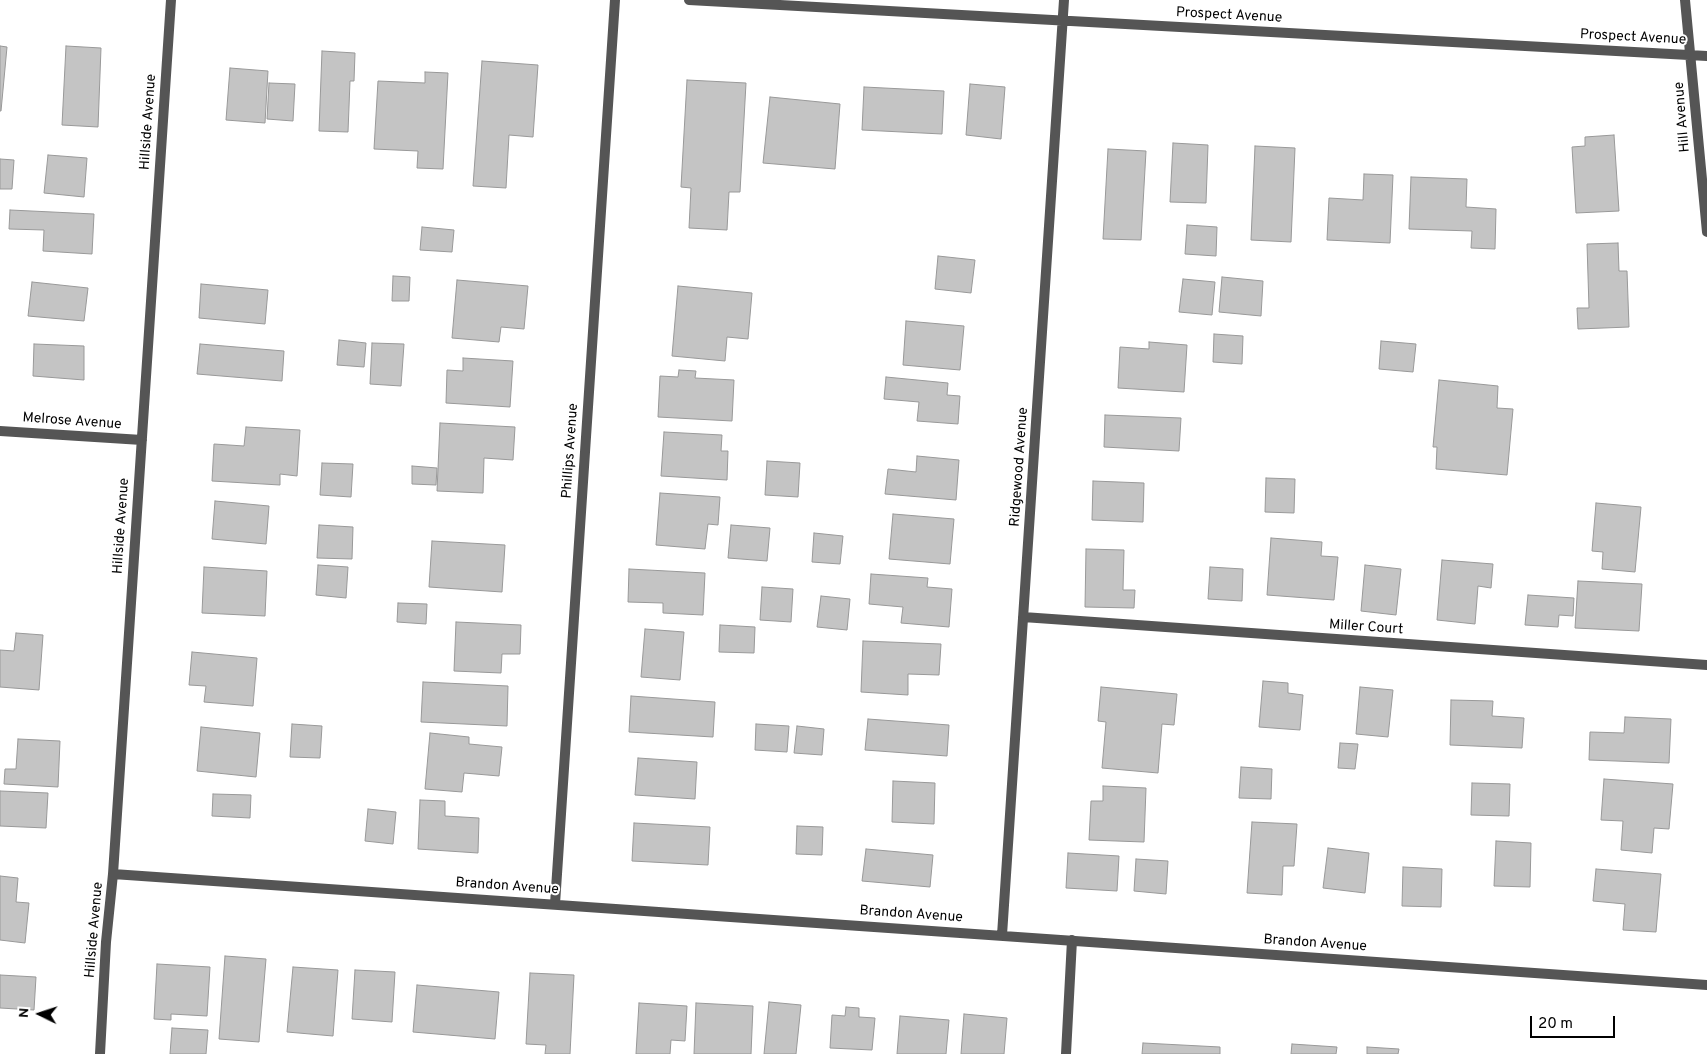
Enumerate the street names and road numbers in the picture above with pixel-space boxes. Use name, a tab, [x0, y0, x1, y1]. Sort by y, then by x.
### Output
street label: Prospect Avenue	[1175, 5, 1283, 27]
street label: Prospect Avenue	[1579, 27, 1687, 49]
street label: Hillside Avenue	[137, 73, 161, 171]
street label: Hill Avenue	[1672, 81, 1694, 153]
street label: Phillips Avenue	[559, 403, 583, 499]
street label: Ridgewood Avenue	[1007, 407, 1033, 527]
street label: Melrose Avenue	[22, 410, 122, 434]
street label: Hillside Avenue	[110, 477, 134, 575]
street label: Miller Court	[1328, 617, 1404, 639]
street label: Brandon Avenue	[455, 875, 559, 899]
street label: Hillside Avenue	[82, 881, 108, 979]
street label: Brandon Avenue	[859, 903, 963, 927]
street label: Brandon Avenue	[1263, 932, 1367, 956]

